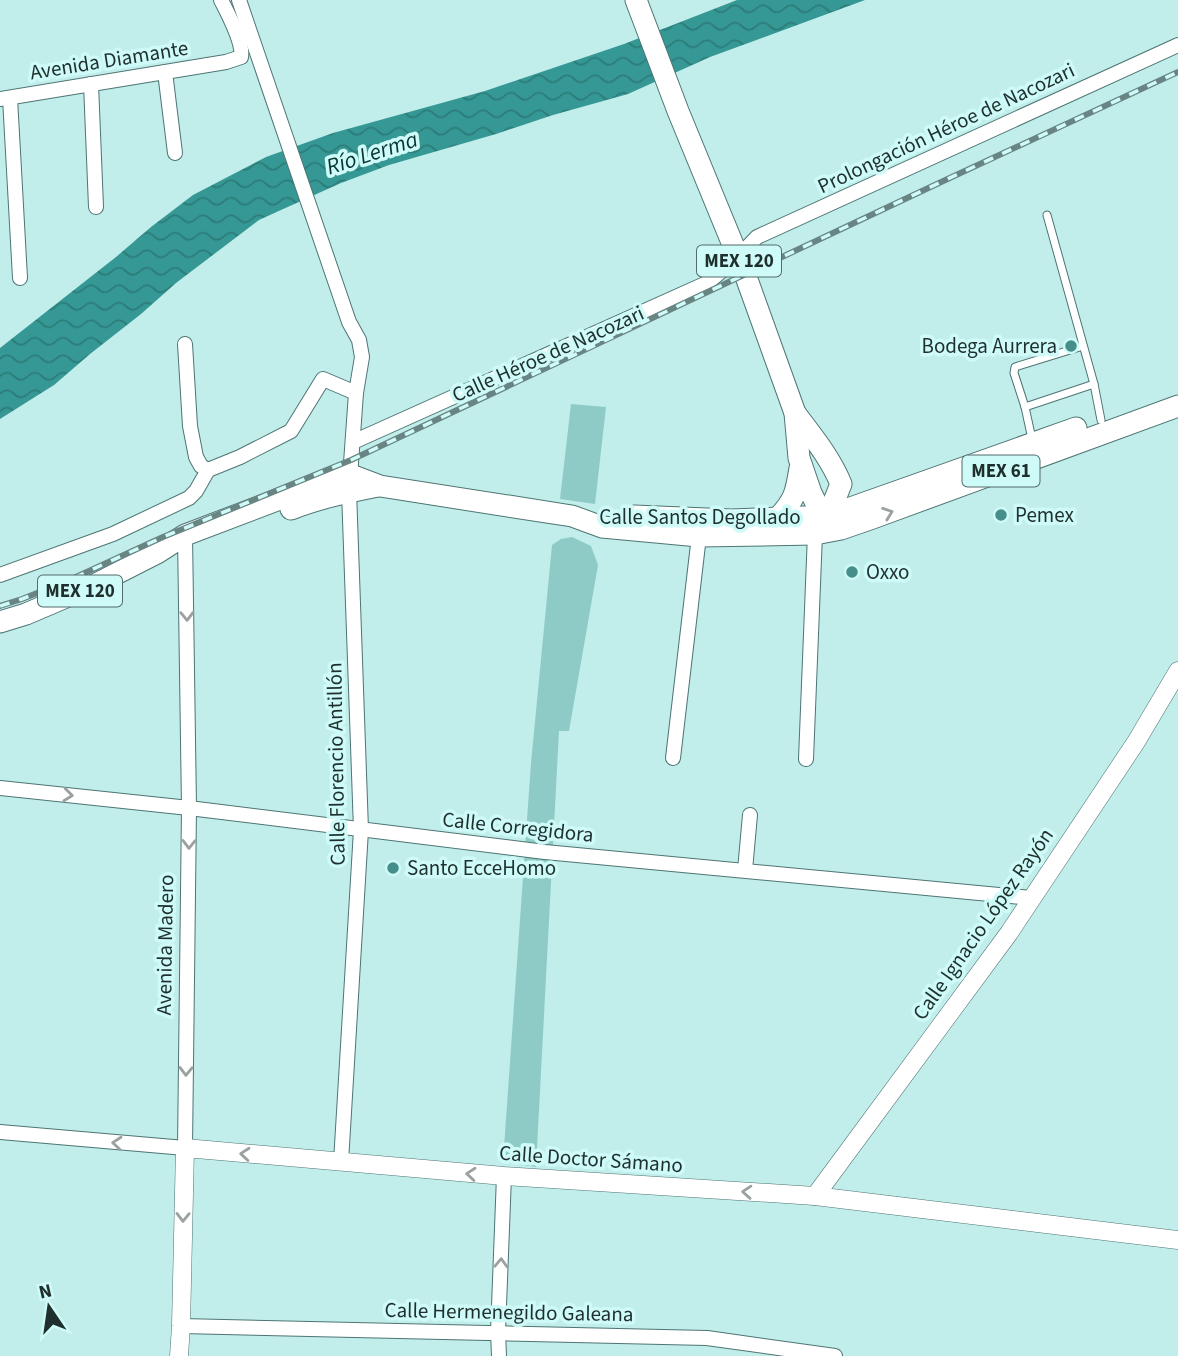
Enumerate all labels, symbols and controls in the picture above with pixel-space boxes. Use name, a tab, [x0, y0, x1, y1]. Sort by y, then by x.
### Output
street label: Avenida Diamante	[28, 33, 190, 87]
street label: Prolongación Héroe de Nacozari	[812, 55, 1080, 201]
water label: Río Lerma	[322, 123, 422, 183]
road number: MEX 120	[697, 246, 781, 276]
street label: Calle Héroe de Nacozari	[447, 298, 649, 410]
place label: Bodega Aurrera	[922, 331, 1057, 361]
marker: Bodega Aurrera	[1063, 338, 1079, 354]
road number: MEX 61	[962, 456, 1040, 486]
place label: Pemex	[1015, 500, 1074, 530]
street label: Calle Santos Degollado	[599, 502, 801, 532]
one-way arrow	[881, 507, 894, 521]
marker: Pemex	[993, 507, 1009, 523]
place label: Oxxo	[866, 557, 909, 587]
marker: Oxxo	[844, 564, 860, 580]
road number: MEX 120	[38, 576, 122, 606]
one-way arrow	[179, 611, 195, 622]
street label: Calle Florencio Antillón	[319, 662, 353, 866]
one-way arrow	[63, 787, 74, 802]
street label: Calle Corregidora	[441, 804, 595, 850]
street label: Calle Ignacio López Rayón	[905, 822, 1061, 1026]
one-way arrow	[181, 838, 196, 849]
place label: Santo EcceHomo	[407, 853, 556, 883]
marker: Santo EcceHomo	[385, 860, 401, 876]
street label: Avenida Madero	[149, 874, 181, 1016]
one-way arrow	[178, 1066, 193, 1077]
one-way arrow	[111, 1135, 122, 1150]
street label: Calle Doctor Sámano	[498, 1138, 684, 1180]
one-way arrow	[239, 1147, 250, 1162]
one-way arrow	[465, 1166, 477, 1181]
one-way arrow	[741, 1184, 752, 1199]
one-way arrow	[175, 1212, 191, 1222]
one-way arrow	[493, 1258, 508, 1269]
north arrow	[14, 1272, 84, 1342]
text: N	[36, 1277, 55, 1306]
street label: Calle Hermenegildo Galeana	[384, 1295, 634, 1329]

